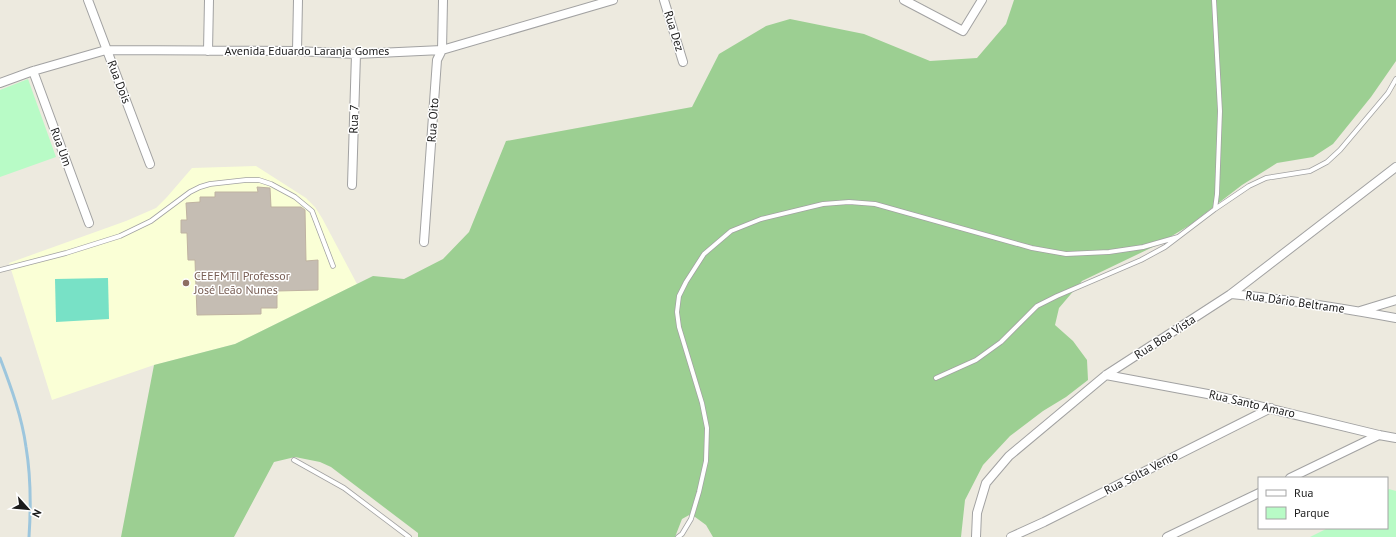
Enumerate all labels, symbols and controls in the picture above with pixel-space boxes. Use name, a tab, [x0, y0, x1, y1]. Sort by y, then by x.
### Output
street label: Rua Dez	[661, 9, 688, 53]
street label: Avenida Eduardo Laranja Gomes	[225, 43, 389, 58]
street label: Rua Dois	[104, 58, 135, 106]
street label: Rua Oito	[423, 97, 442, 143]
street label: Rua 7	[345, 104, 362, 134]
street label: Rua Um	[48, 125, 75, 168]
place label: CEEFMTI Professor José Leão Nunes	[193, 268, 290, 297]
marker: CEEFMTI Professor José Leão Nunes	[181, 278, 191, 288]
street label: Rua Dário Beltrame	[1245, 287, 1346, 316]
street label: Rua Boa Vista	[1131, 311, 1198, 362]
street label: Rua Santo Amaro	[1208, 386, 1297, 421]
street label: Rua Solta Vento	[1101, 447, 1180, 498]
legend	[1258, 477, 1388, 529]
text: Rua	[1294, 485, 1313, 500]
north arrow	[8, 489, 48, 529]
text: Parque	[1294, 505, 1329, 520]
text: N	[29, 507, 45, 520]

